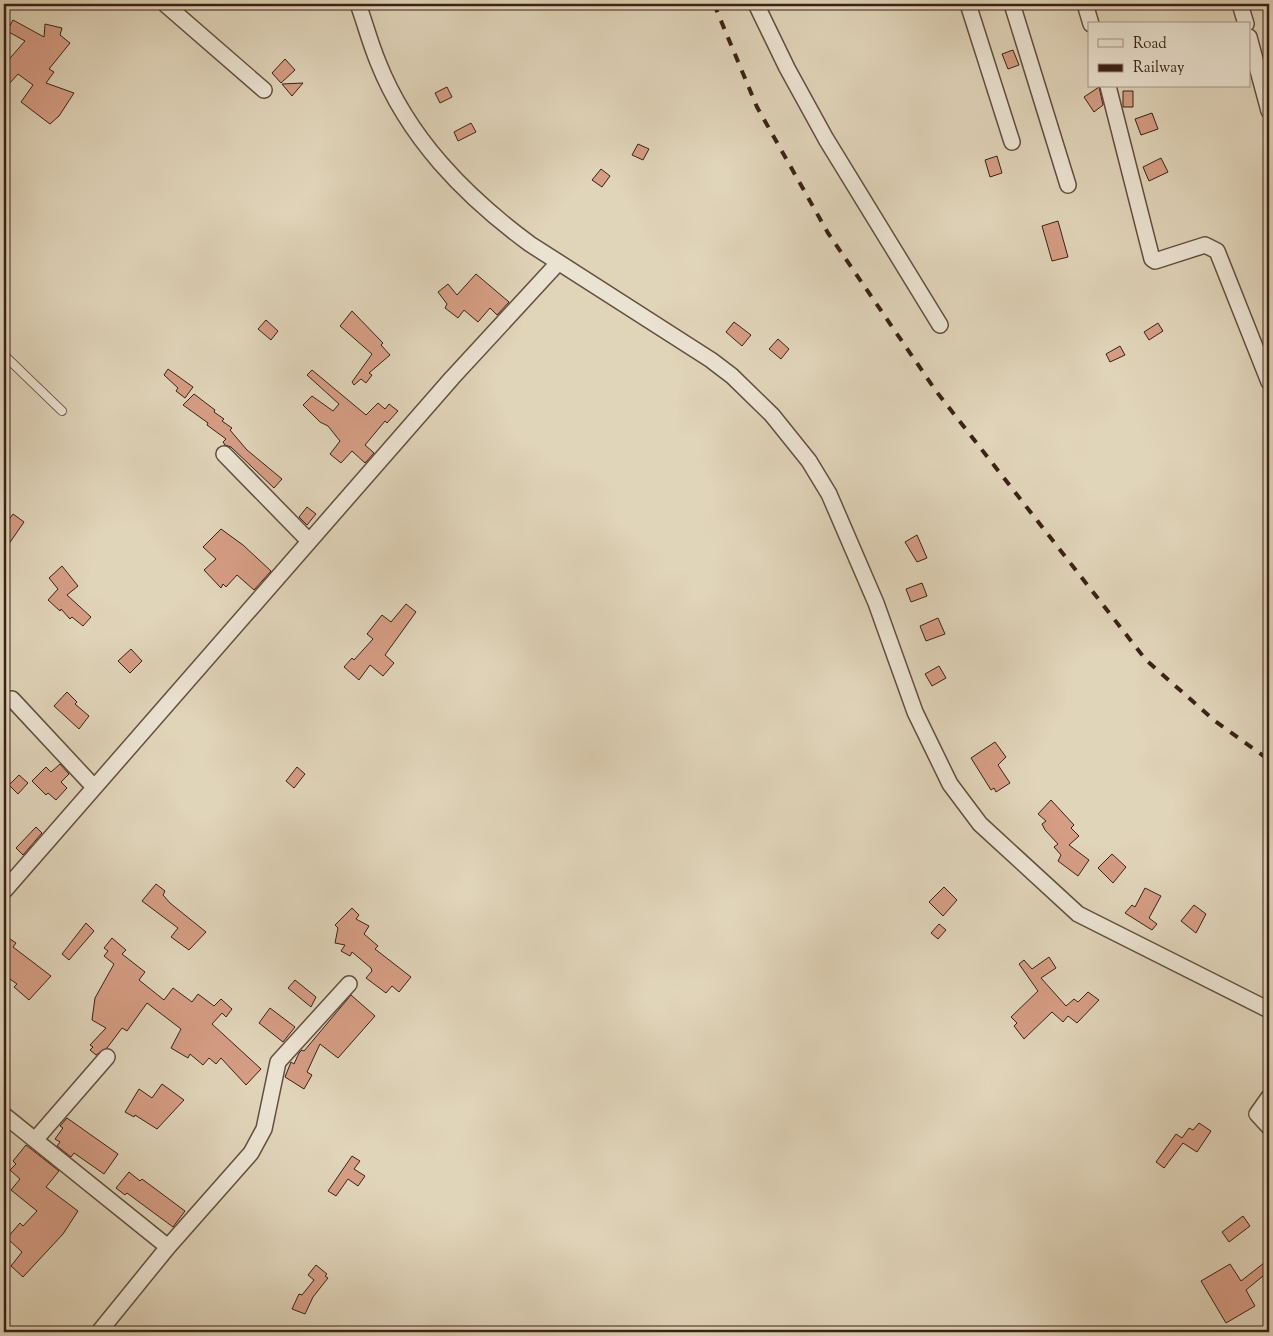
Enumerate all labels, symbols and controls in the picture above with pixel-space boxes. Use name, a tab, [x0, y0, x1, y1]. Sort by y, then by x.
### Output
legend	[1088, 22, 1250, 88]
text: Road	[1133, 34, 1167, 55]
text: Railway	[1133, 58, 1185, 79]

